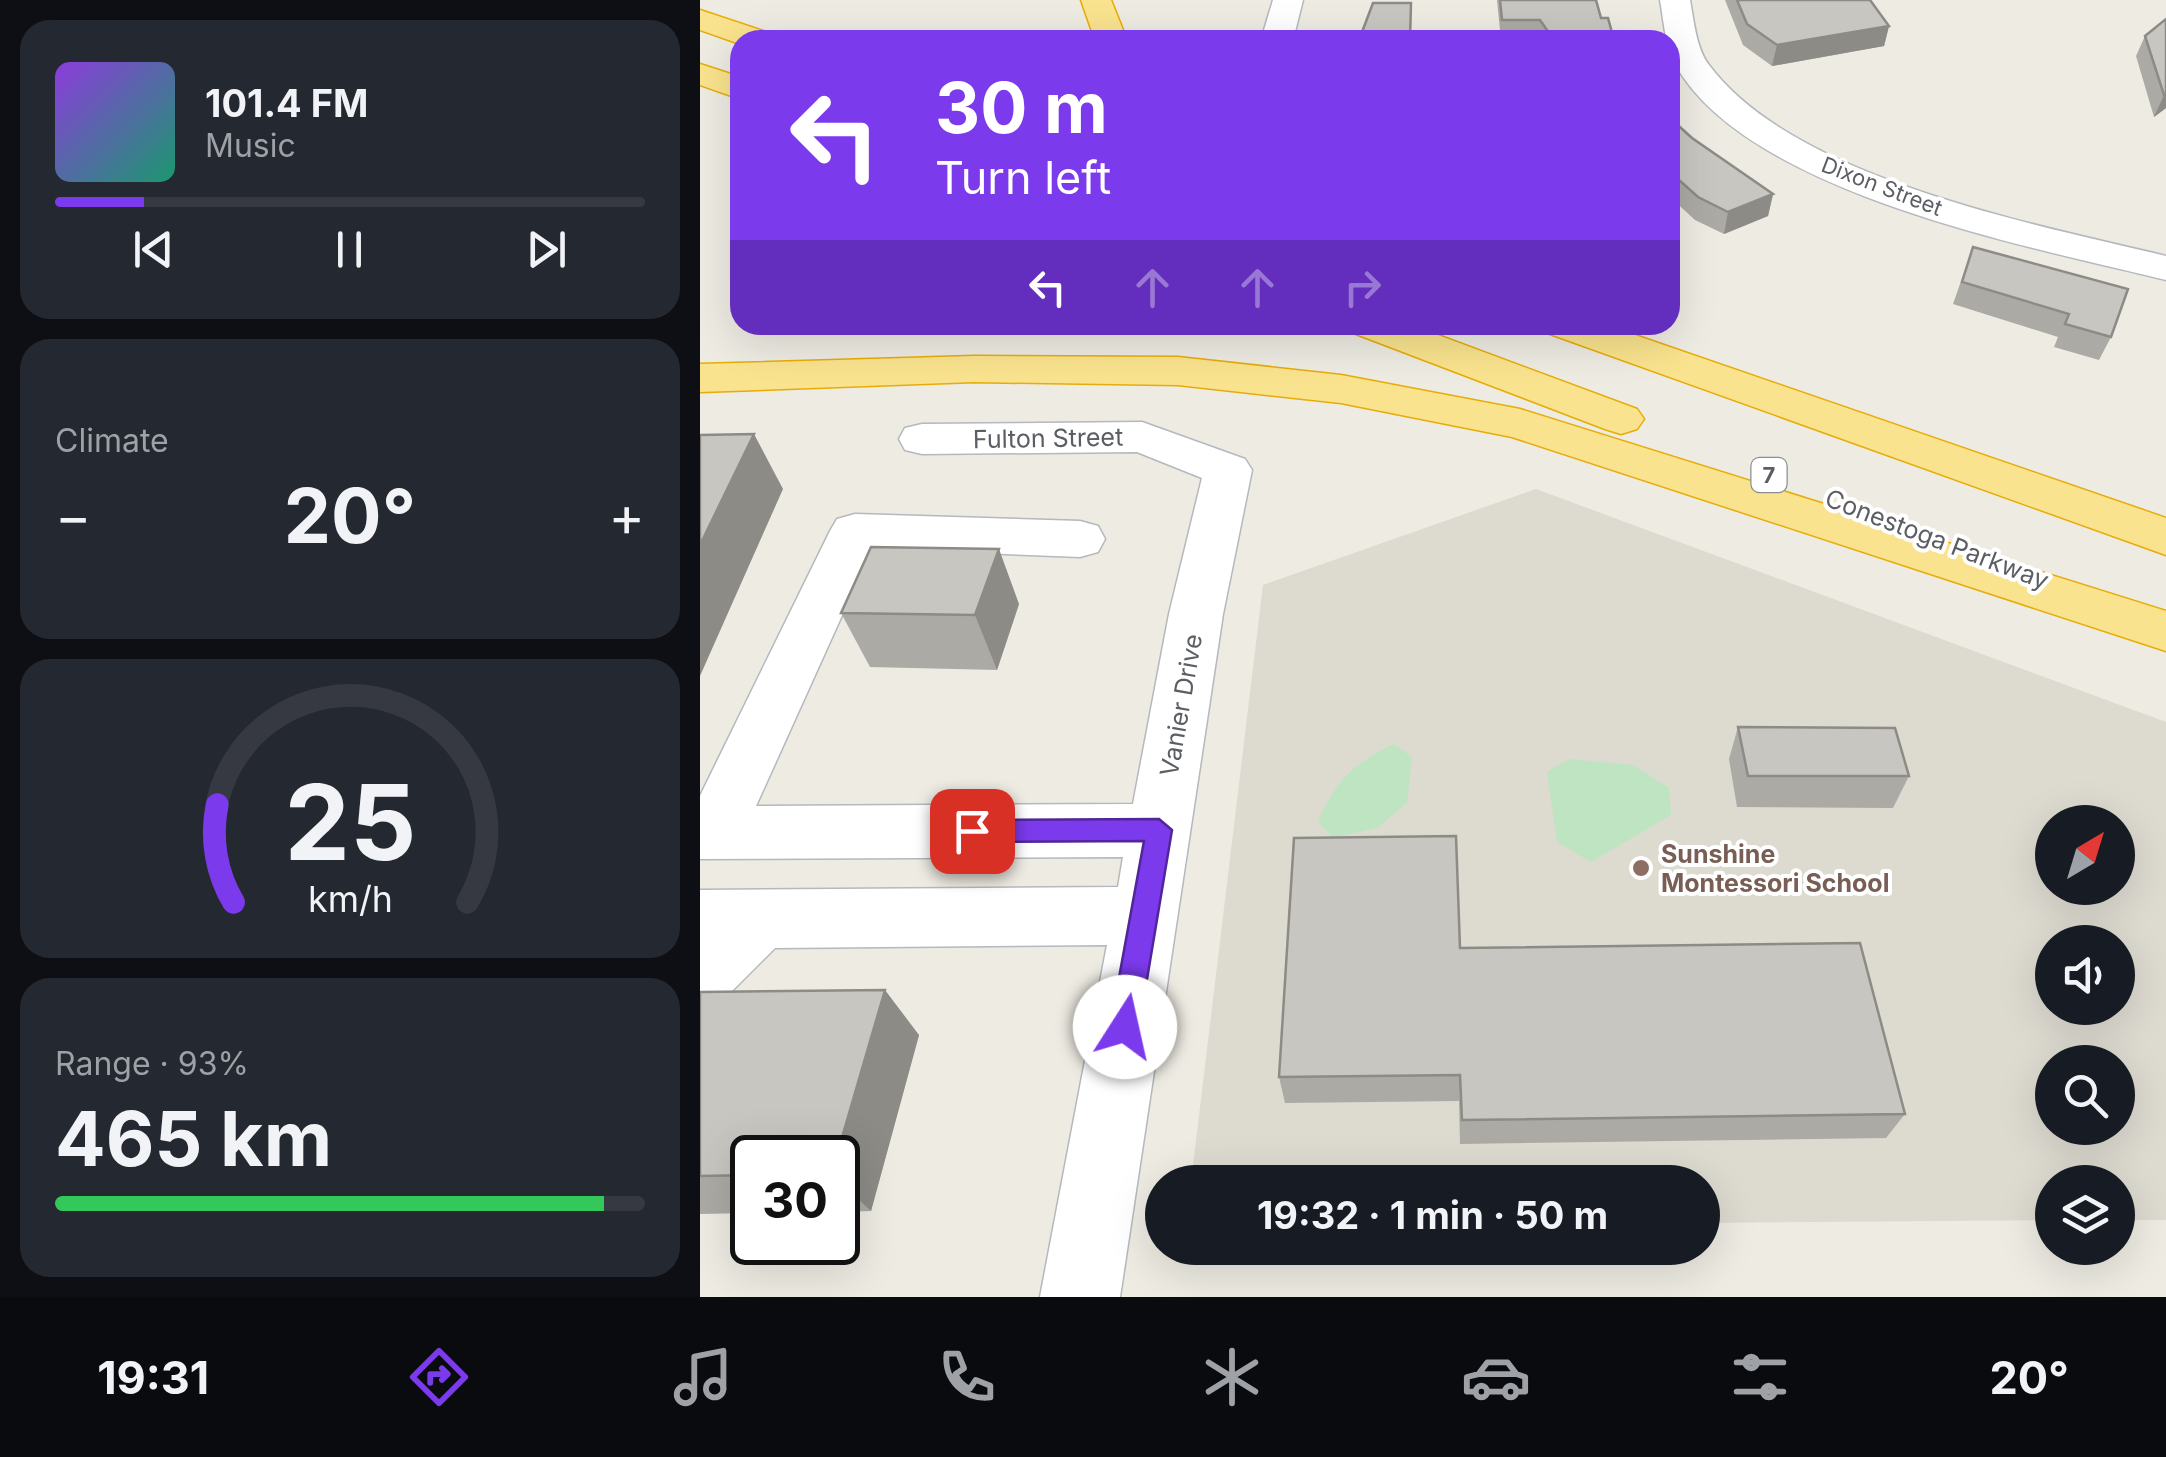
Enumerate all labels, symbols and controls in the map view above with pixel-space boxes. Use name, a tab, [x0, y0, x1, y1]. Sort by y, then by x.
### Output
text: 30 m	[935, 65, 1108, 150]
icon: left	[770, 70, 900, 200]
text: 101.4 FM	[205, 80, 369, 126]
text: Music	[205, 126, 296, 165]
text: Turn left	[935, 150, 1111, 205]
street label: Dixon Street	[1818, 151, 1946, 221]
icon: previous	[126, 222, 181, 277]
icon: pause	[322, 222, 377, 277]
icon: next	[519, 222, 574, 277]
icon: left	[1020, 260, 1075, 315]
icon: ahead	[1125, 260, 1180, 315]
icon: ahead	[1230, 260, 1285, 315]
icon: right	[1335, 260, 1390, 315]
text: Climate	[55, 421, 169, 460]
street label: Fulton Street	[973, 422, 1123, 454]
road number: 7	[1752, 458, 1786, 492]
text: 20°	[284, 470, 416, 561]
text: −	[55, 483, 91, 549]
text: +	[609, 483, 645, 549]
street label: Conestoga Parkway	[1821, 483, 2053, 595]
street label: Vanier Drive	[1154, 632, 1208, 778]
text: 25	[284, 759, 416, 885]
pin	[930, 789, 1015, 874]
icon: arrive	[945, 804, 1000, 859]
north arrow	[2035, 805, 2135, 905]
map controls	[2035, 805, 2135, 1265]
place label: Sunshine Montessori School	[1661, 839, 1889, 898]
marker: Sunshine Montessori School	[1630, 857, 1652, 879]
text: km/h	[308, 877, 392, 921]
button: sound	[2035, 925, 2135, 1025]
position arrow	[1073, 975, 1177, 1079]
text: Range · 93%	[55, 1044, 249, 1083]
button: search	[2035, 1045, 2135, 1145]
text: 465 km	[55, 1093, 332, 1184]
speed limit sign: 30	[730, 1135, 860, 1265]
button: layers	[2035, 1165, 2135, 1265]
text: 19:32 · 1 min · 50 m	[1257, 1192, 1608, 1238]
icon: directions	[404, 1342, 474, 1412]
icon: music	[668, 1342, 738, 1412]
icon: phone	[932, 1342, 1002, 1412]
icon: climate	[1197, 1342, 1267, 1412]
icon: car	[1461, 1342, 1531, 1412]
icon: filters	[1725, 1342, 1795, 1412]
text: 19:31	[97, 1350, 209, 1405]
text: 20°	[1989, 1350, 2069, 1405]

